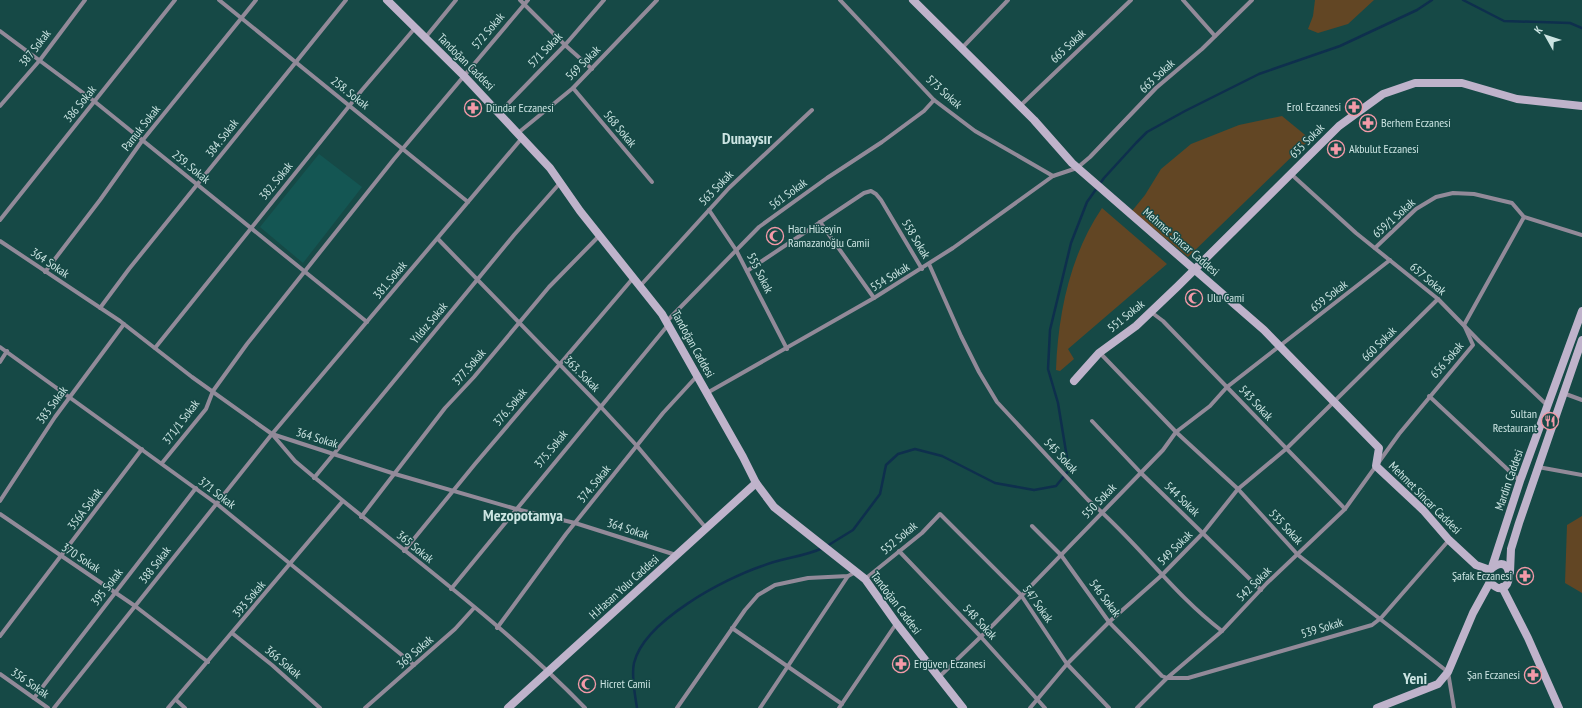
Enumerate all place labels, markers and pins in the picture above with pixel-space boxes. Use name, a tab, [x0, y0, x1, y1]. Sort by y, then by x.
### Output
pharmacy icon: Erol Eczanesi	[1344, 97, 1364, 117]
pharmacy icon: Dündar Eczanesi	[463, 98, 483, 118]
place label: Erol Eczanesi	[1287, 99, 1341, 114]
place label: Dündar Eczanesi	[486, 100, 554, 115]
pharmacy icon: Berhem Eczanesi	[1358, 113, 1378, 133]
place label: Berhem Eczanesi	[1381, 115, 1451, 130]
pharmacy icon: Akbulut Eczanesi	[1326, 139, 1346, 159]
place label: Akbulut Eczanesi	[1349, 141, 1419, 156]
place label: Hacı Hüseyin Ramazanoğlu Camii	[788, 221, 870, 250]
mosque icon: Hacı Hüseyin Ramazanoğlu Camii	[765, 226, 785, 246]
mosque icon: Ulu Cami	[1184, 288, 1204, 308]
place label: Ulu Cami	[1207, 290, 1244, 305]
place label: Sultan Restaurant	[1493, 406, 1538, 435]
restaurant icon: Sultan Restaurant	[1540, 411, 1560, 431]
pharmacy icon: Şafak Eczanesi	[1515, 566, 1535, 586]
place label: Şafak Eczanesi	[1452, 568, 1512, 583]
pharmacy icon: Ergüven Eczanesi	[891, 654, 911, 674]
place label: Ergüven Eczanesi	[914, 656, 986, 671]
pharmacy icon: Şan Eczanesi	[1523, 665, 1543, 685]
place label: Şan Eczanesi	[1467, 667, 1520, 682]
mosque icon: Hicret Camii	[577, 674, 597, 694]
place label: Hicret Camii	[600, 676, 651, 691]

